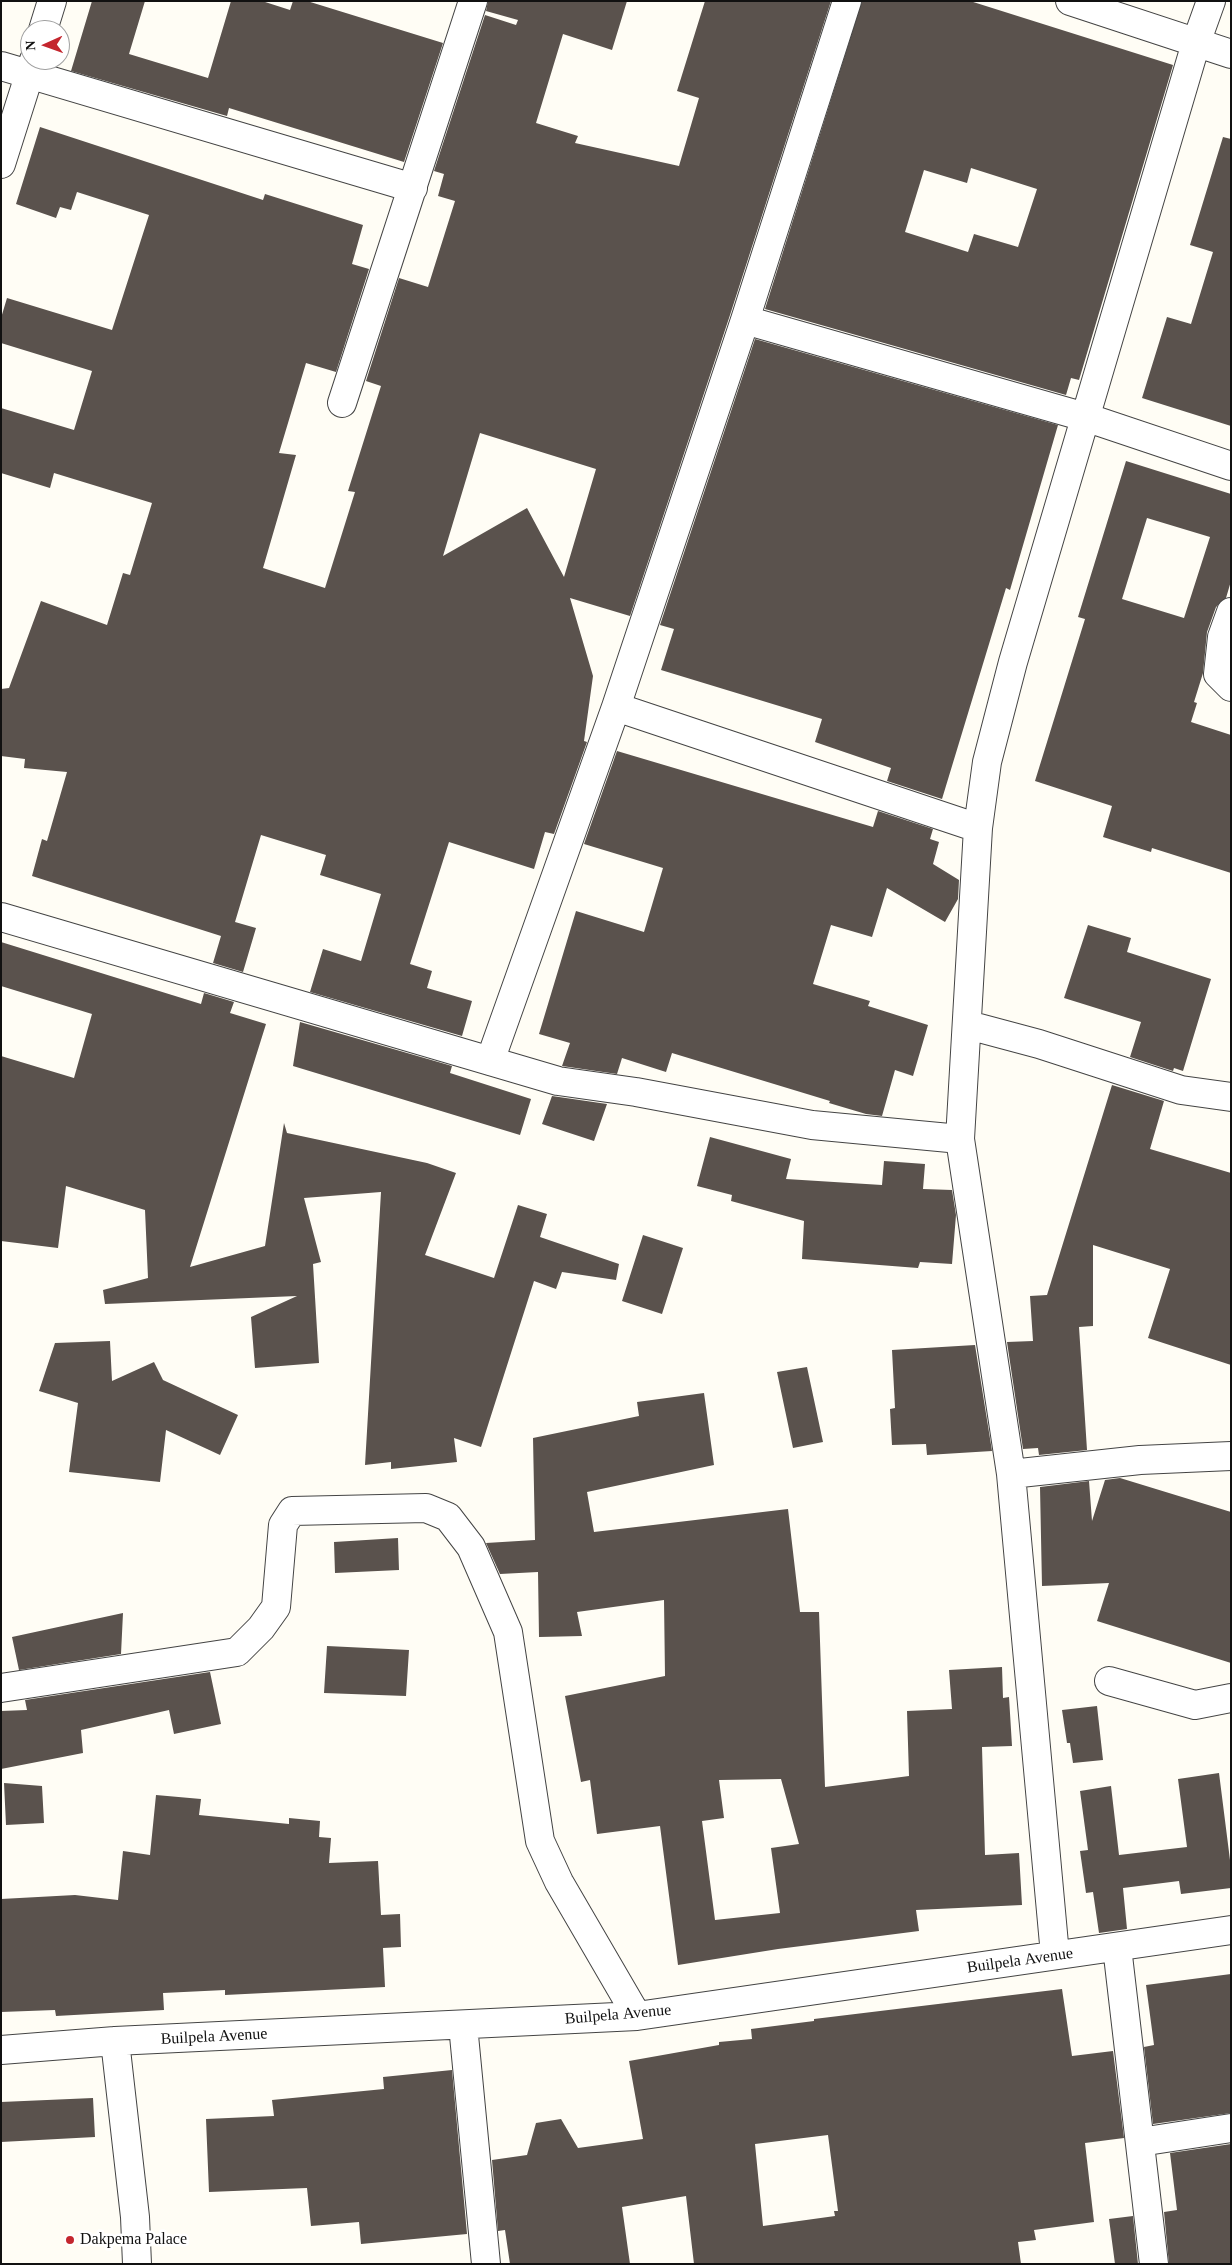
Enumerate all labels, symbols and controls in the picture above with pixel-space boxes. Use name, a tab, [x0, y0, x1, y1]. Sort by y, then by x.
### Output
north arrow	[20, 20, 70, 70]
text: N	[23, 40, 38, 51]
street label: Builpela Avenue	[966, 1944, 1074, 1978]
street label: Builpela Avenue	[564, 2001, 672, 2029]
street label: Builpela Avenue	[160, 2025, 268, 2049]
place label: Dakpema Palace	[80, 2230, 187, 2250]
marker: Dakpema Palace	[64, 2234, 76, 2246]

